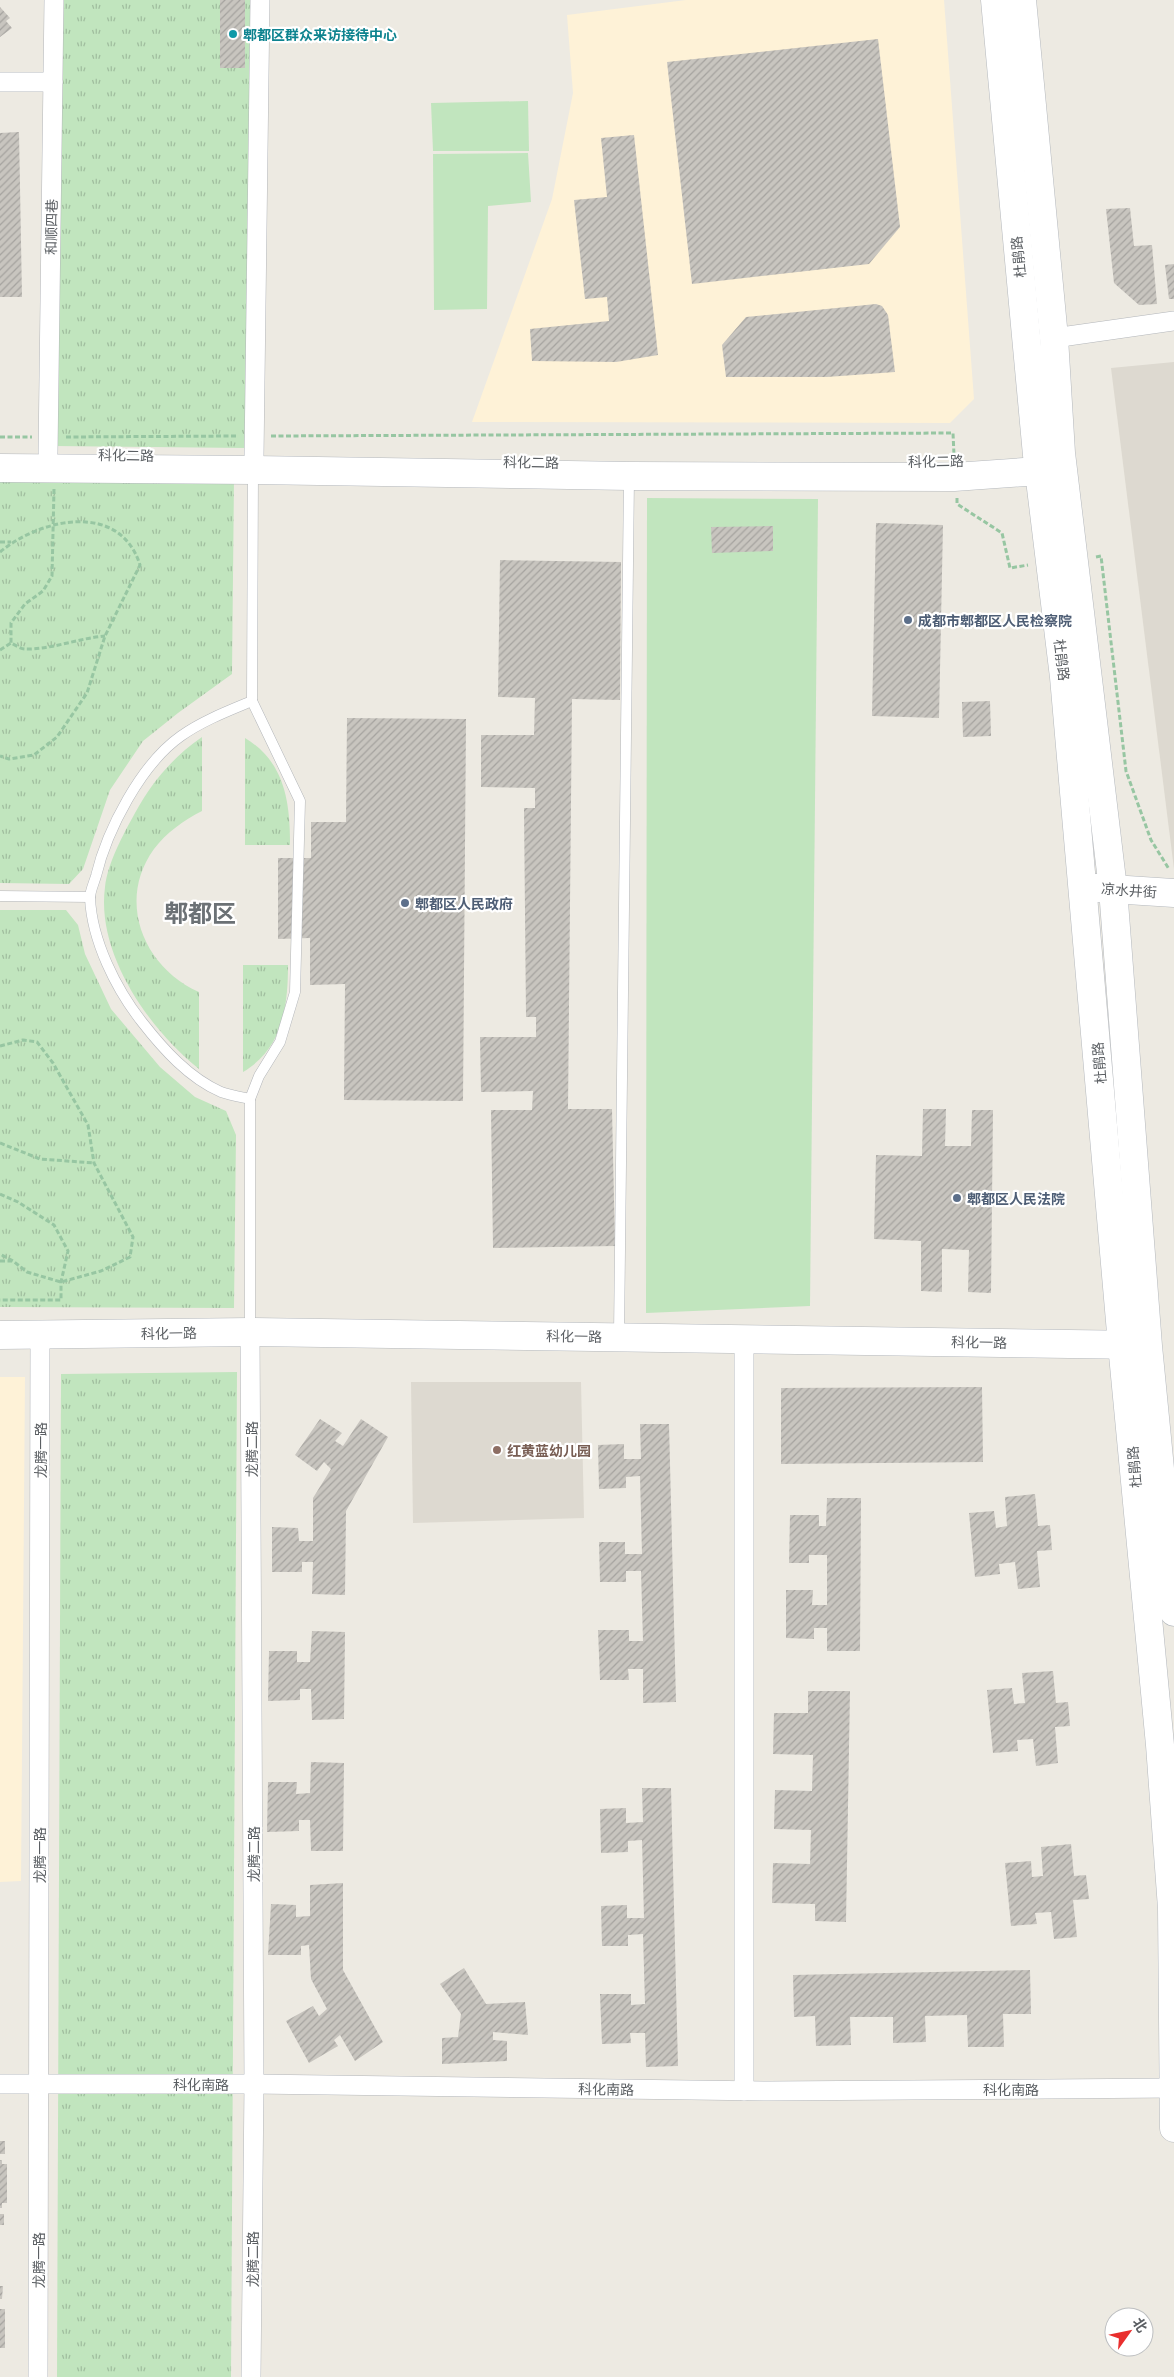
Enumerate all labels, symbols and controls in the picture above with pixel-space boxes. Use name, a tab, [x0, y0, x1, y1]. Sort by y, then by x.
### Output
place label: 郫都区群众来访接待中心	[243, 25, 397, 44]
marker: 郫都区群众来访接待中心	[227, 28, 239, 40]
street label: 和顺四巷	[41, 199, 61, 255]
street label: 杜鹃路	[1006, 235, 1030, 279]
street label: 科化二路	[98, 445, 154, 465]
street label: 科化二路	[908, 451, 964, 471]
street label: 科化二路	[503, 452, 559, 472]
place label: 成都市郫都区人民检察院	[918, 611, 1072, 630]
marker: 成都市郫都区人民检察院	[902, 614, 914, 626]
street label: 杜鹃路	[1050, 638, 1074, 682]
street label: 凉水井街	[1100, 879, 1158, 901]
place label: 郫都区人民政府	[415, 894, 513, 913]
district label: 郫都区	[164, 896, 236, 929]
marker: 郫都区人民政府	[399, 897, 411, 909]
street label: 杜鹃路	[1088, 1041, 1110, 1085]
place label: 郫都区人民法院	[967, 1189, 1065, 1208]
marker: 郫都区人民法院	[951, 1192, 963, 1204]
street label: 科化一路	[141, 1323, 197, 1343]
street label: 科化一路	[546, 1326, 602, 1346]
street label: 科化一路	[951, 1332, 1007, 1352]
street label: 龙腾二路	[242, 1421, 261, 1477]
street label: 龙腾一路	[31, 1422, 50, 1478]
place label: 红黄蓝幼儿园	[507, 1441, 591, 1460]
marker: 红黄蓝幼儿园	[491, 1444, 503, 1456]
street label: 杜鹃路	[1123, 1445, 1145, 1489]
street label: 龙腾二路	[244, 1826, 263, 1882]
street label: 龙腾一路	[30, 1827, 49, 1883]
street label: 科化南路	[173, 2075, 229, 2094]
street label: 科化南路	[578, 2079, 634, 2099]
street label: 科化南路	[983, 2080, 1039, 2099]
street label: 龙腾二路	[243, 2231, 262, 2287]
street label: 龙腾一路	[29, 2232, 48, 2288]
north arrow	[1104, 2307, 1154, 2357]
text: 北	[1129, 2314, 1152, 2336]

